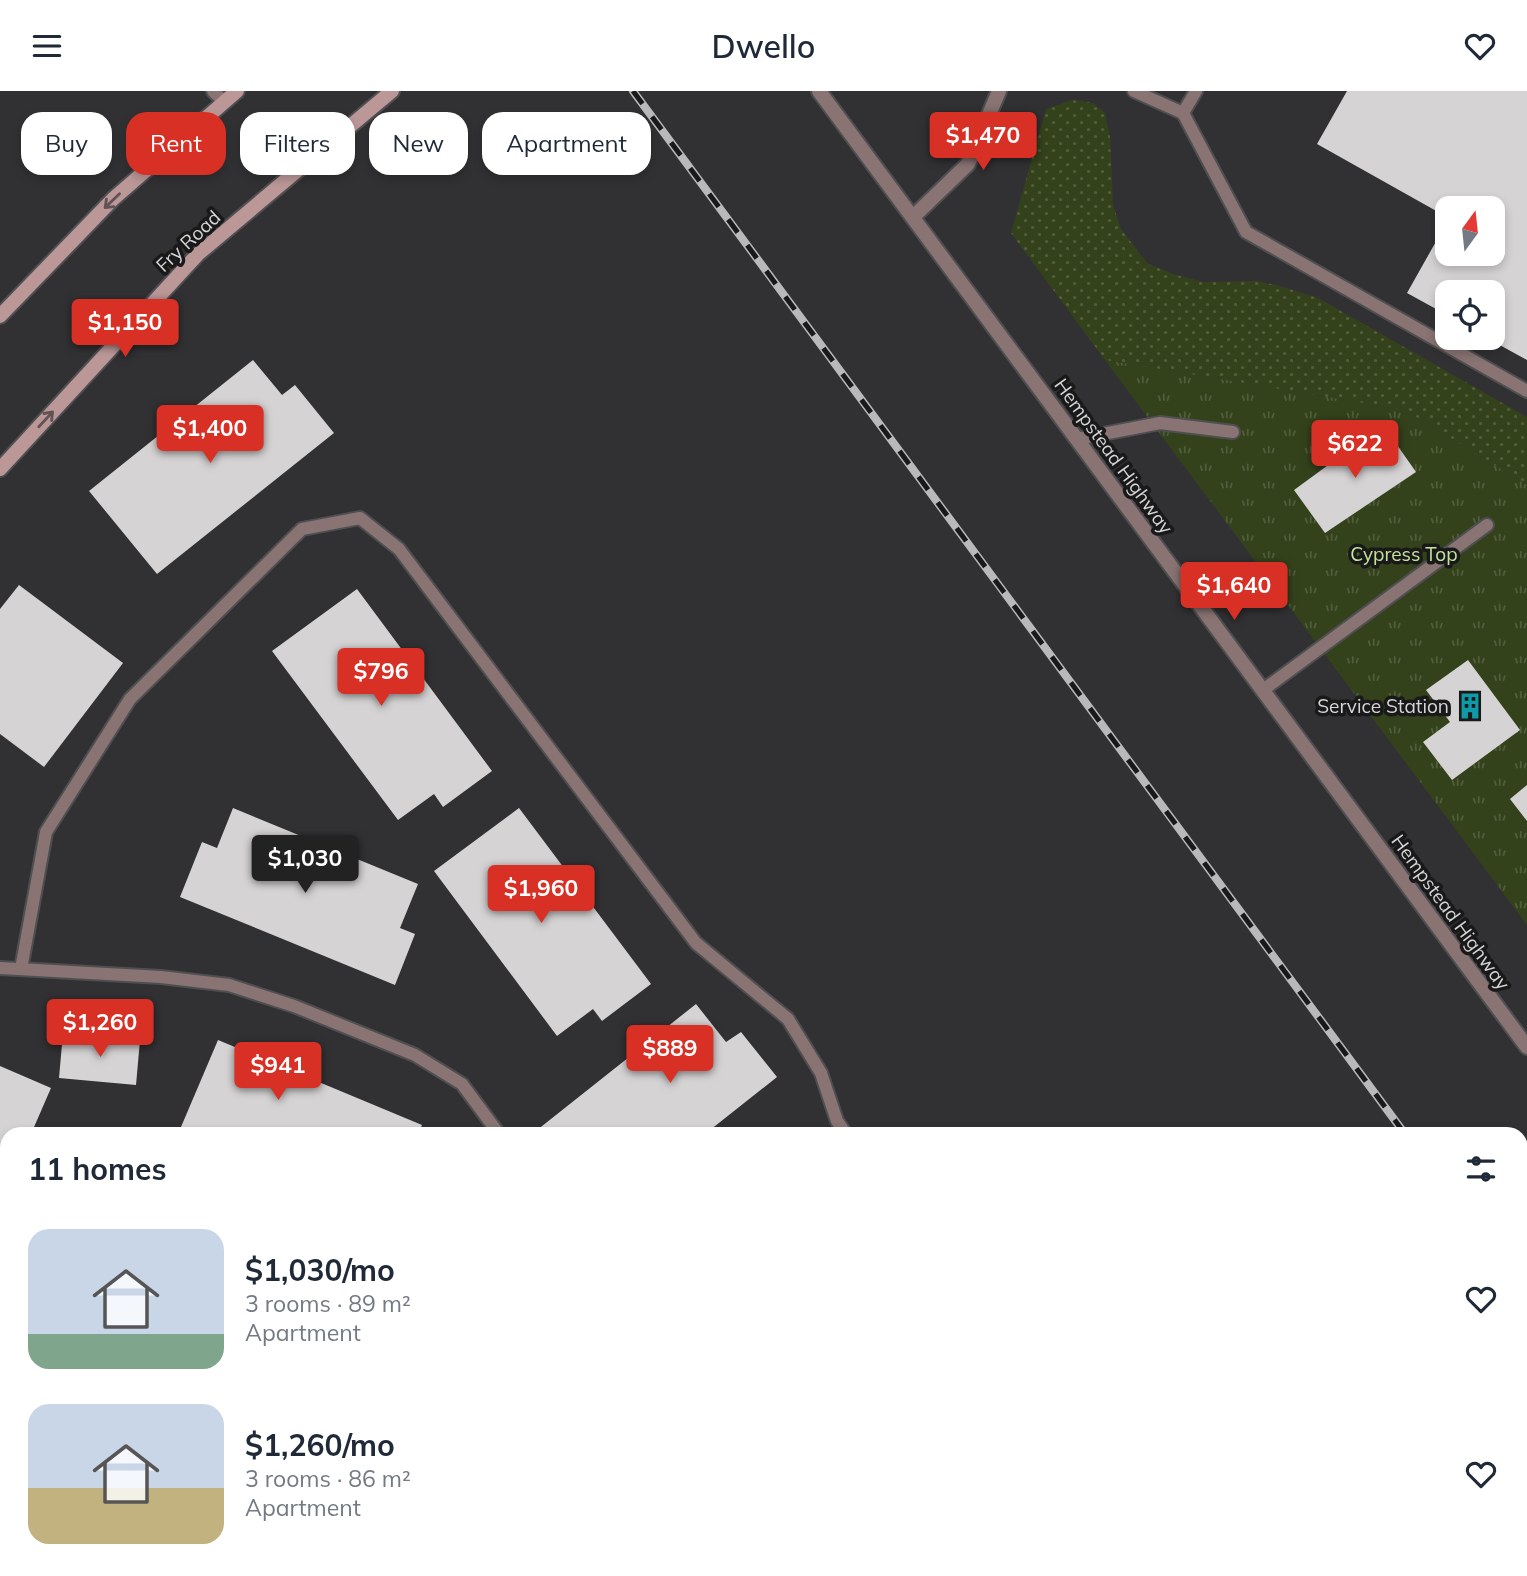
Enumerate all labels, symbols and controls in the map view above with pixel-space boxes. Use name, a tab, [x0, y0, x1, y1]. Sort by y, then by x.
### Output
text: Dwello	[712, 26, 815, 66]
icon: menu	[28, 27, 66, 65]
icon: heart	[1461, 27, 1499, 65]
chip: Buy	[21, 112, 112, 175]
chip: Rent	[126, 112, 226, 175]
chip: Filters	[240, 112, 355, 175]
chip: New	[369, 112, 468, 175]
chip: Apartment	[482, 112, 651, 175]
pin: $1,470	[926, 113, 1040, 172]
text: $1,470	[946, 120, 1020, 149]
one-way arrow	[103, 192, 120, 209]
north arrow	[1435, 196, 1505, 266]
map controls	[1435, 196, 1505, 350]
street label: Fry Road	[151, 205, 225, 277]
button: locate	[1435, 280, 1505, 350]
pin: $1,150	[68, 299, 182, 359]
text: $1,150	[88, 307, 162, 336]
street label: Hempstead Highway	[1050, 374, 1178, 538]
pin: $1,400	[153, 405, 267, 465]
one-way arrow	[38, 410, 54, 428]
text: $1,400	[173, 413, 247, 442]
pin: $622	[1314, 421, 1396, 480]
text: $622	[1327, 428, 1383, 457]
park label: Cypress Top	[1350, 542, 1458, 566]
pin: $1,640	[1177, 563, 1291, 622]
text: $1,640	[1197, 570, 1271, 599]
pin: $796	[340, 649, 422, 708]
text: $796	[353, 656, 409, 685]
building icon: Service Station	[1455, 691, 1485, 721]
place label: Service Station	[1317, 694, 1449, 718]
street label: Hempstead Highway	[1387, 830, 1515, 994]
pin: $1,030	[248, 835, 362, 895]
text: $1,030	[268, 843, 342, 872]
pin: $1,960	[484, 865, 598, 925]
text: $1,960	[504, 873, 578, 902]
pin: $1,260	[43, 999, 157, 1059]
text: $1,260	[63, 1007, 137, 1036]
pin: $889	[629, 1025, 711, 1085]
text: $889	[642, 1033, 698, 1062]
pin: $941	[237, 1042, 319, 1102]
text: $941	[250, 1050, 306, 1079]
text: 11 homes	[28, 1150, 167, 1188]
icon: filters	[1462, 1150, 1500, 1188]
text: $1,030/mo	[245, 1251, 395, 1289]
icon: home	[84, 1257, 168, 1341]
icon: heart	[1462, 1280, 1500, 1318]
text: 3 rooms · 89 m²	[245, 1289, 411, 1318]
text: Apartment	[245, 1318, 361, 1347]
text: $1,260/mo	[245, 1426, 395, 1464]
icon: home	[84, 1432, 168, 1516]
icon: heart	[1462, 1455, 1500, 1493]
text: 3 rooms · 86 m²	[245, 1464, 411, 1493]
text: Apartment	[245, 1493, 361, 1522]

